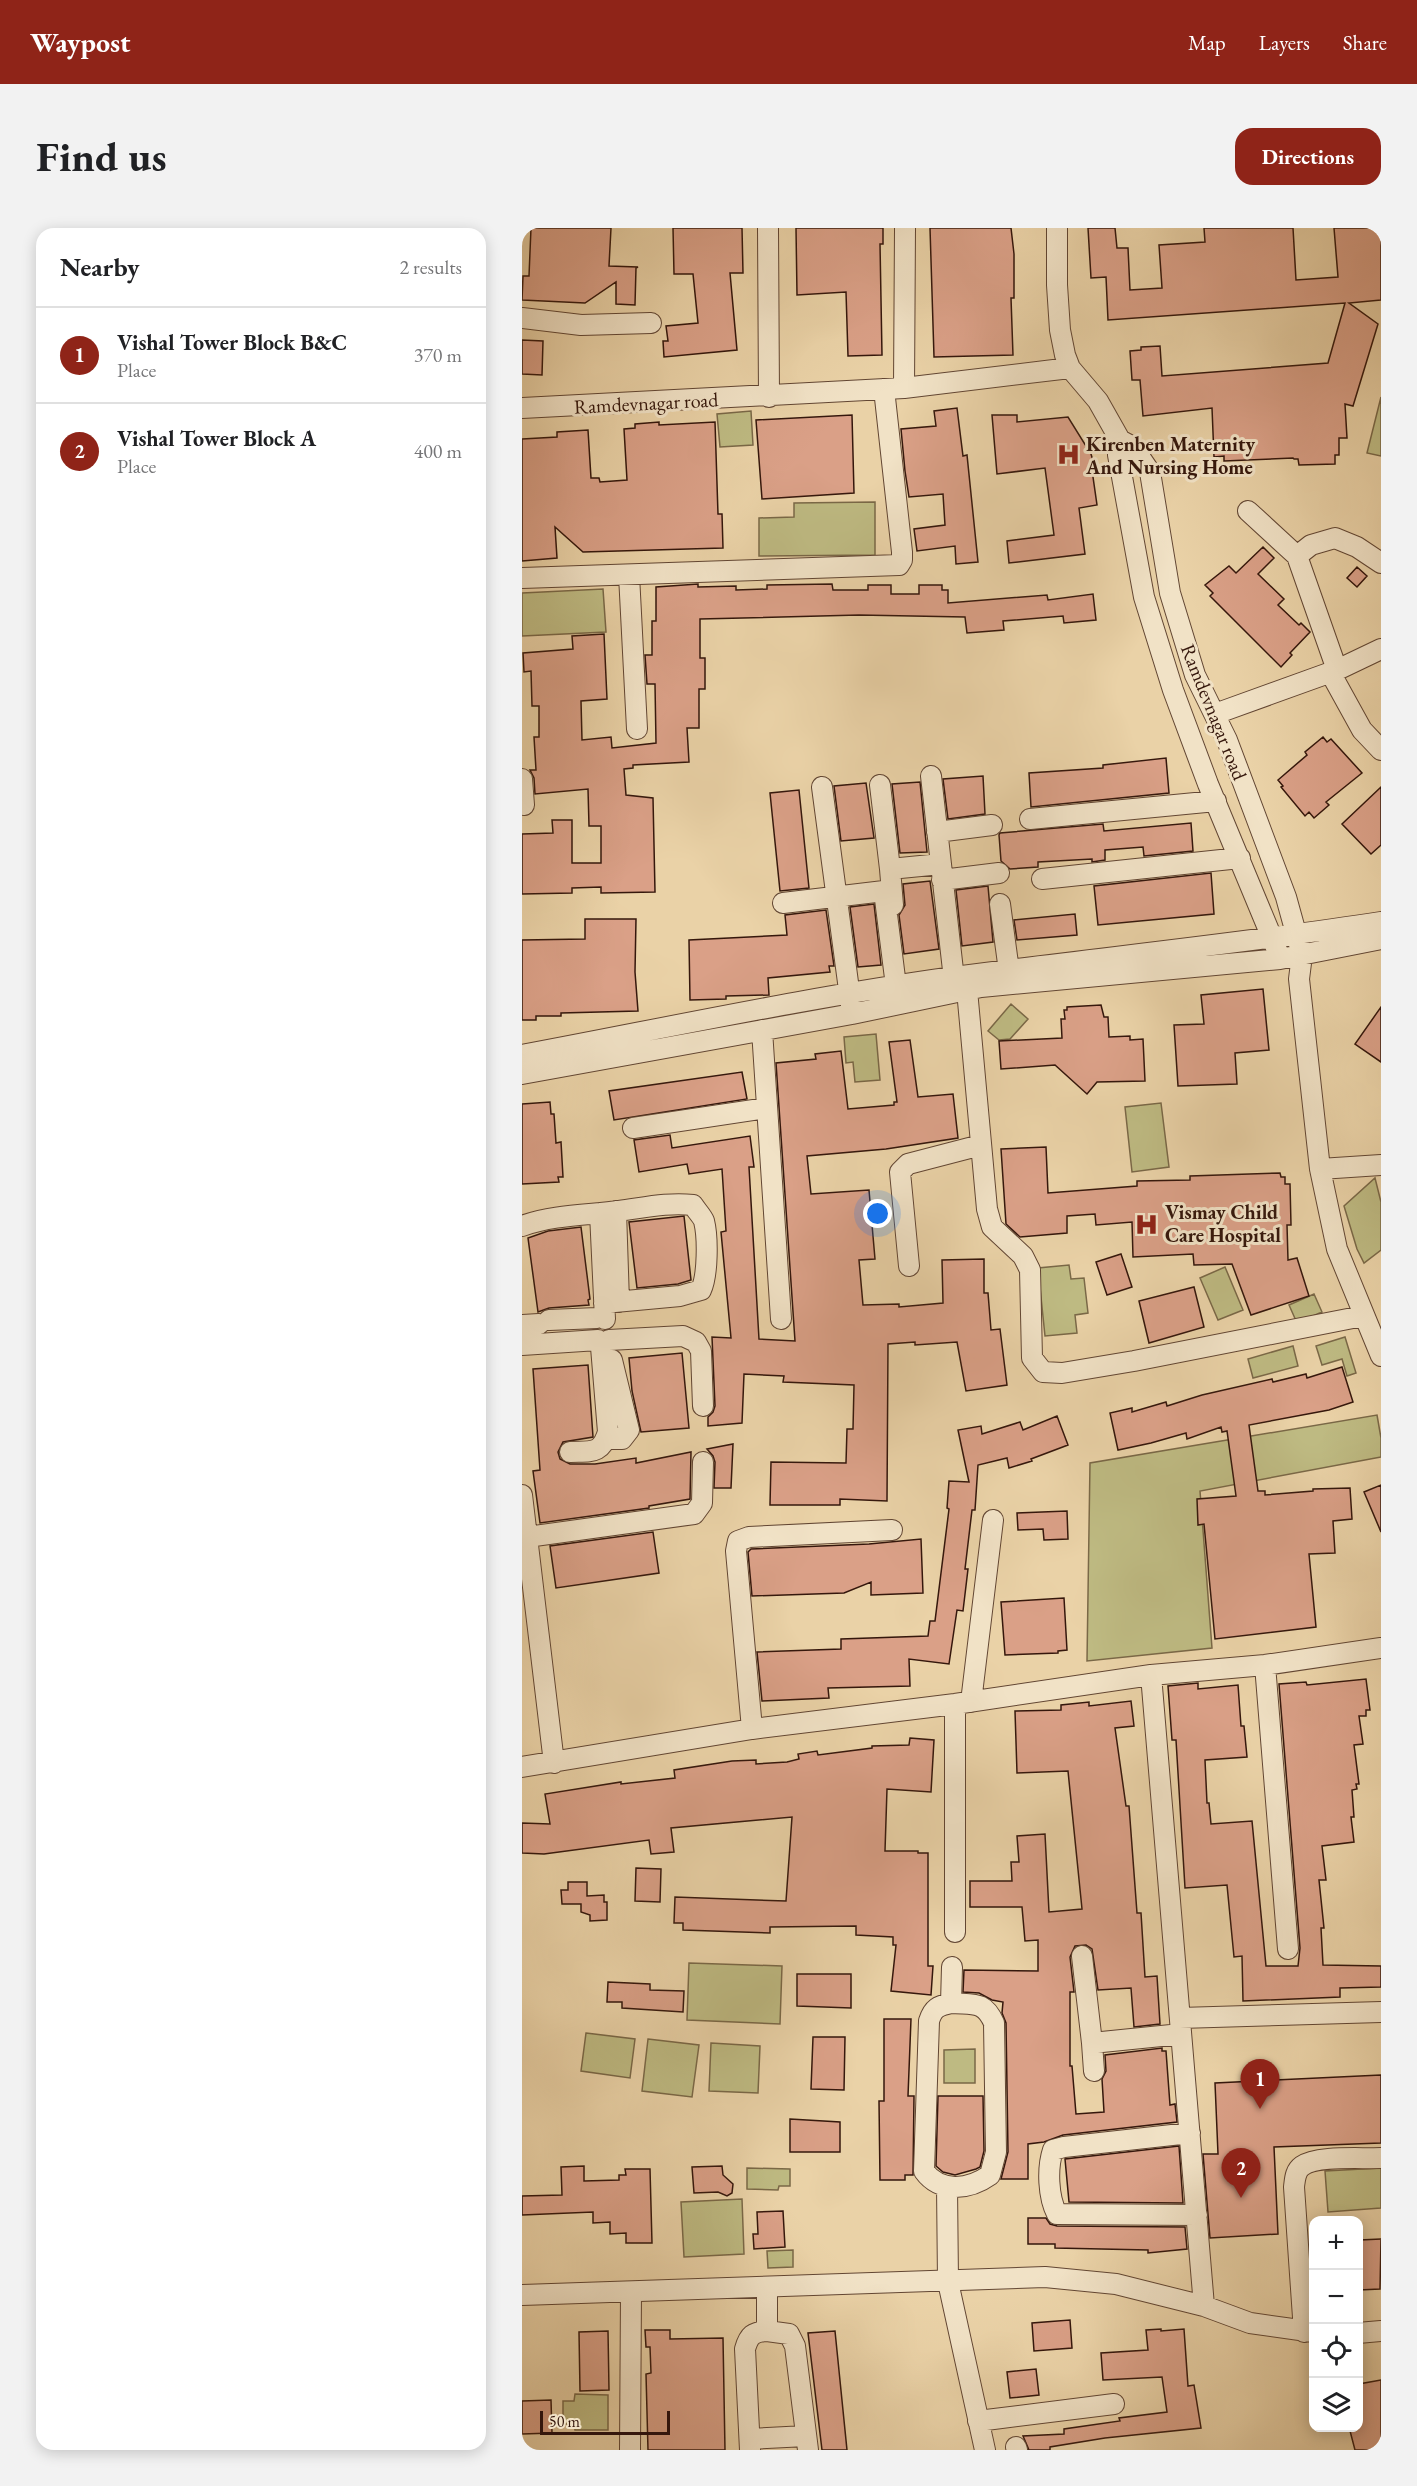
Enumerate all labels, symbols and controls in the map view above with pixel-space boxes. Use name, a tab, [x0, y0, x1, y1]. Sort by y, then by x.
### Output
text: Waypost	[30, 24, 131, 60]
text: Map	[1188, 29, 1226, 56]
text: Layers	[1259, 29, 1310, 56]
text: Share	[1343, 29, 1387, 56]
button: Directions	[1235, 128, 1381, 185]
text: Find us	[36, 129, 167, 184]
text: Nearby	[60, 250, 140, 284]
text: 2 results	[399, 254, 462, 280]
text: Vishal Tower Block B&C	[117, 328, 347, 357]
text: 1	[74, 342, 85, 368]
text: 370 m	[414, 342, 462, 368]
text: Place	[117, 357, 156, 383]
street label: Ramdevnagar road	[573, 386, 720, 420]
text: Vishal Tower Block A	[117, 424, 316, 453]
place label: Kirenben Maternity And Nursing Home	[1085, 431, 1255, 480]
text: 2	[74, 438, 85, 464]
text: 400 m	[414, 438, 462, 464]
hospital icon: Kirenben Maternity And Nursing Home	[1055, 442, 1081, 468]
text: Place	[117, 453, 156, 479]
street label: Ramdevnagar road	[1175, 640, 1253, 785]
your location	[863, 1199, 892, 1228]
place label: Vismay Child Care Hospital	[1165, 1199, 1281, 1248]
hospital icon: Vismay Child Care Hospital	[1134, 1211, 1160, 1237]
pin: 1	[1240, 2060, 1280, 2109]
pin: 2	[1222, 2148, 1260, 2198]
map controls	[1309, 2216, 1363, 2432]
button: +	[1309, 2216, 1363, 2270]
button: −	[1309, 2270, 1363, 2324]
button: locate	[1309, 2324, 1363, 2378]
button: layers	[1309, 2378, 1363, 2432]
scale bar	[540, 2408, 670, 2436]
text: 50 m	[549, 2411, 580, 2432]

